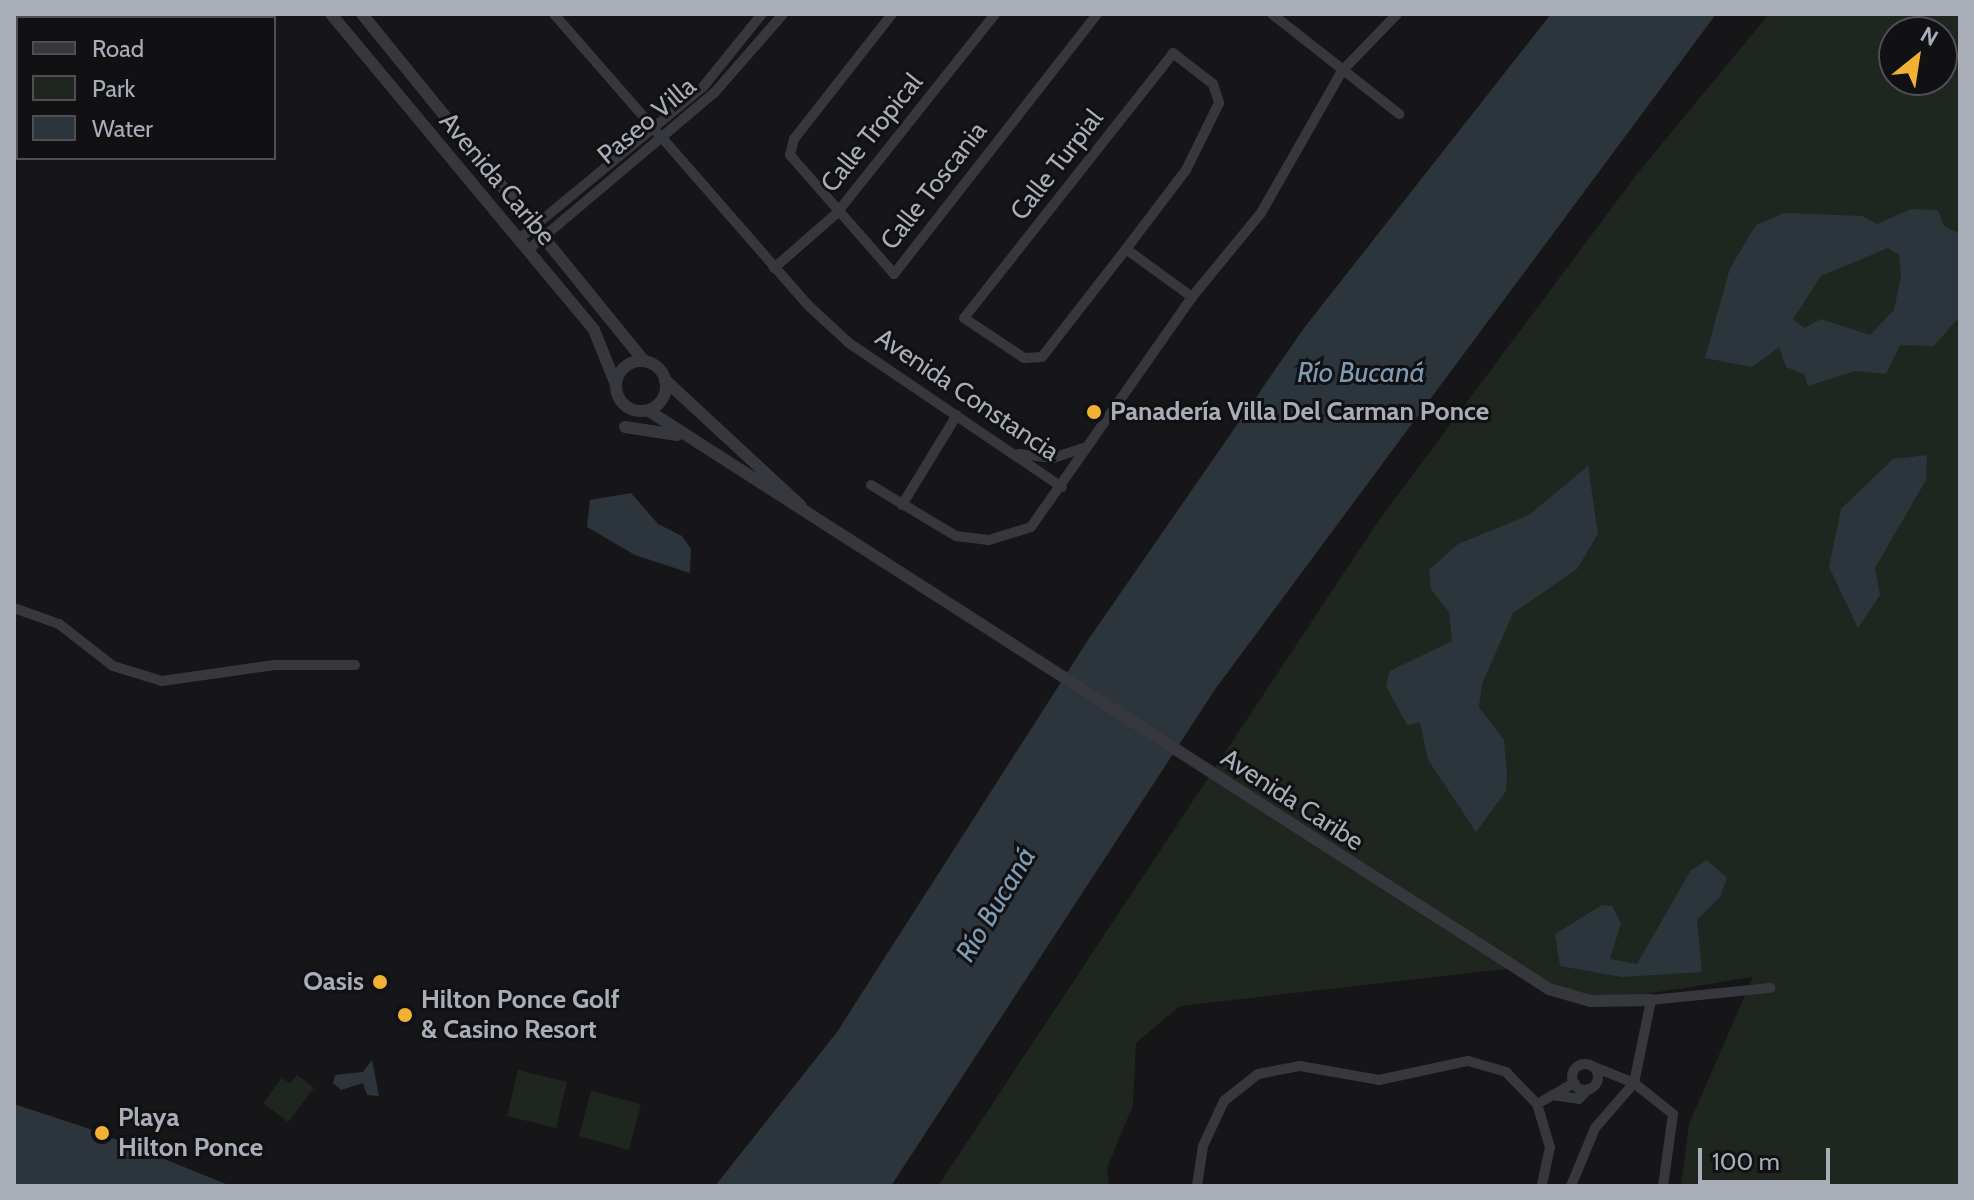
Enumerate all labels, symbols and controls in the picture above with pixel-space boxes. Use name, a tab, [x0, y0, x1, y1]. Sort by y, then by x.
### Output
legend	[16, 16, 276, 160]
north arrow	[1878, 16, 1958, 96]
text: N	[1916, 21, 1943, 52]
text: Road	[92, 34, 144, 63]
street label: Calle Tropical	[815, 67, 929, 199]
street label: Paseo Villa	[592, 71, 702, 171]
text: Park	[92, 74, 135, 103]
street label: Calle Turpial	[1004, 103, 1110, 227]
street label: Avenida Caribe	[432, 106, 562, 252]
text: Water	[92, 114, 153, 143]
street label: Calle Toscania	[874, 116, 994, 256]
street label: Avenida Constancia	[869, 322, 1065, 468]
water label: Río Bucaná	[1297, 355, 1425, 389]
place label: Panadería Villa Del Carman Ponce	[1110, 396, 1489, 428]
marker: Panadería Villa Del Carman Ponce	[1085, 403, 1103, 421]
street label: Avenida Caribe	[1215, 742, 1369, 858]
water label: Río Bucaná	[948, 841, 1042, 967]
place label: Oasis	[303, 966, 364, 998]
marker: Oasis	[371, 973, 389, 991]
place label: Hilton Ponce Golf & Casino Resort	[421, 984, 620, 1046]
marker: Hilton Ponce Golf & Casino Resort	[396, 1006, 414, 1024]
place label: Playa Hilton Ponce	[118, 1102, 263, 1164]
marker: Playa Hilton Ponce	[93, 1124, 111, 1142]
scale bar	[1702, 1132, 1834, 1182]
text: 100 m	[1712, 1147, 1780, 1176]

